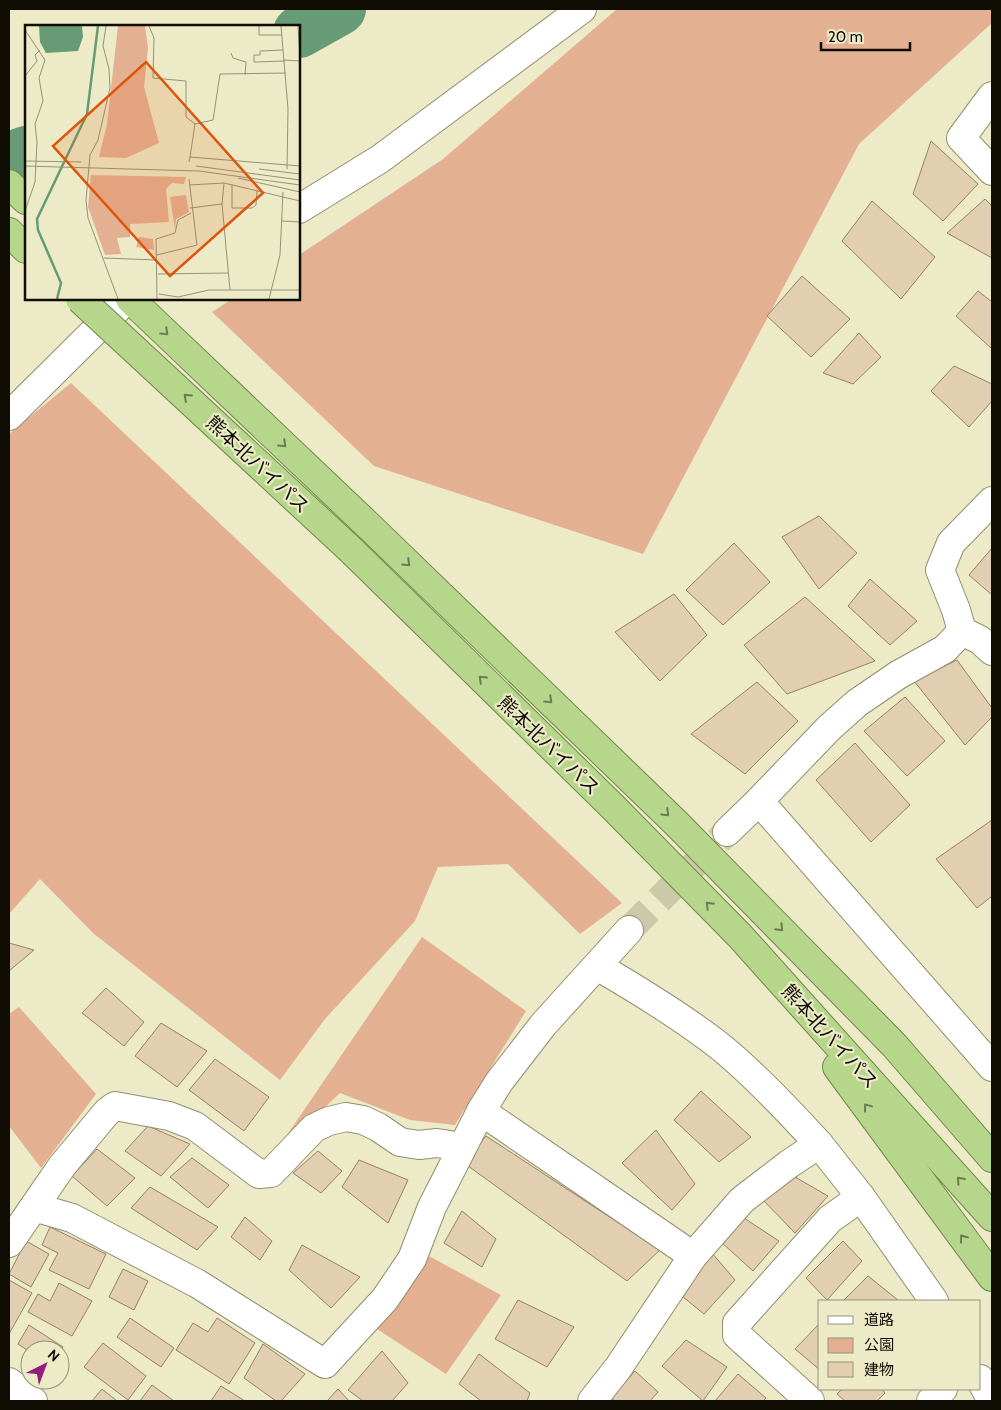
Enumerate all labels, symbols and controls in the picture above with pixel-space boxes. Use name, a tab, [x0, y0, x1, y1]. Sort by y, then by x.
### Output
scale bar	[821, 20, 910, 52]
inset map	[25, 25, 300, 300]
text: 20 m	[828, 28, 863, 46]
one-way arrow	[159, 326, 168, 335]
one-way arrow	[183, 394, 192, 403]
street label: 熊本北バイパス	[201, 411, 314, 518]
one-way arrow	[277, 438, 286, 447]
one-way arrow	[401, 557, 410, 566]
one-way arrow	[479, 676, 488, 685]
street label: 熊本北バイパス	[493, 691, 604, 800]
one-way arrow	[543, 694, 552, 703]
one-way arrow	[660, 807, 669, 816]
one-way arrow	[706, 901, 715, 910]
one-way arrow	[774, 922, 783, 931]
street label: 熊本北バイパス	[777, 979, 883, 1093]
one-way arrow	[864, 1104, 872, 1113]
one-way arrow	[957, 1177, 966, 1186]
one-way arrow	[961, 1235, 969, 1244]
legend	[818, 1300, 981, 1390]
text: 道路	[864, 1311, 894, 1329]
text: 公園	[864, 1336, 894, 1354]
north arrow	[20, 1340, 70, 1390]
text: N	[44, 1345, 63, 1365]
text: 建物	[864, 1361, 894, 1379]

